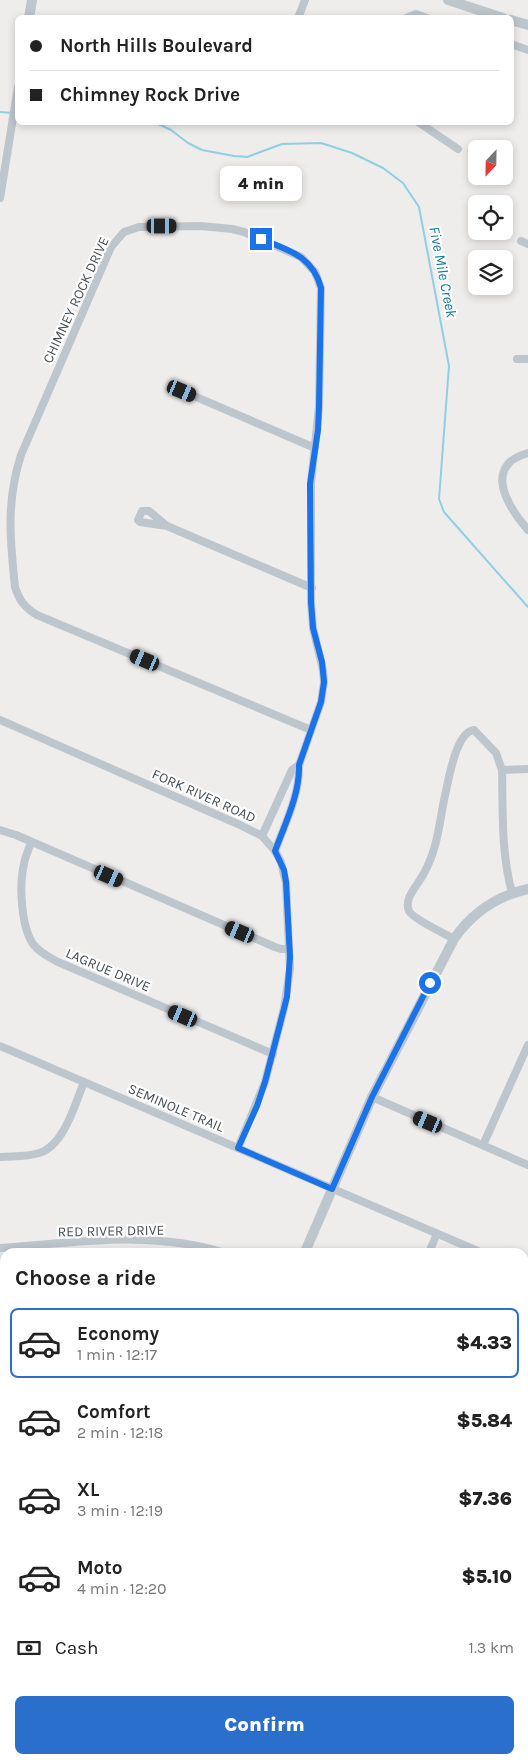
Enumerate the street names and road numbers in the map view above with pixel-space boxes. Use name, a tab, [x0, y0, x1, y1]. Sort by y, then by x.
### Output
street label: CHIMNEY ROCK DRIVE	[39, 234, 113, 366]
street label: FORK RIVER ROAD	[149, 765, 259, 827]
street label: LAGRUE DRIVE	[63, 945, 153, 995]
street label: SEMINOLE TRAIL	[125, 1080, 227, 1136]
street label: RED RIVER DRIVE	[58, 1222, 164, 1240]

